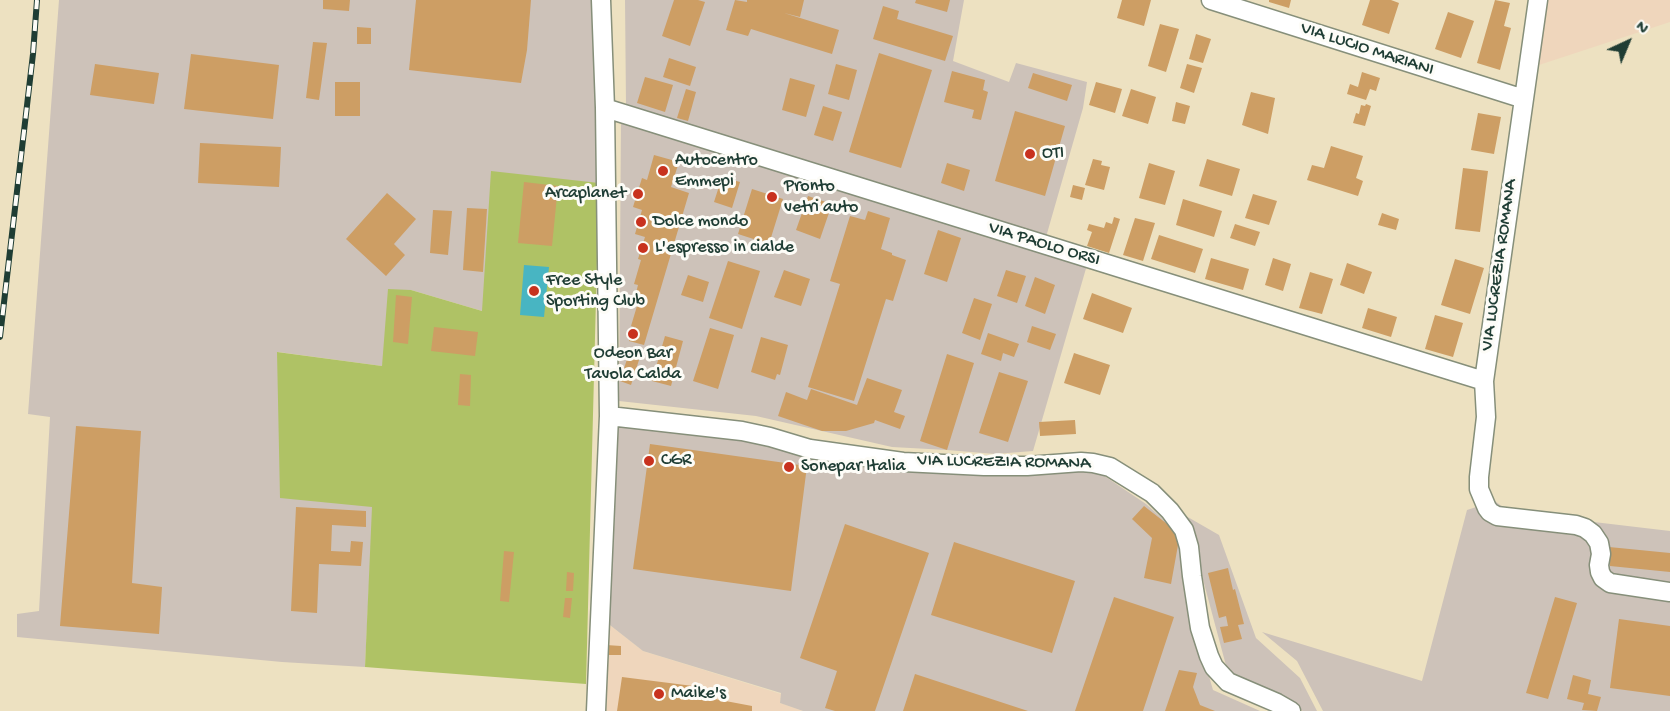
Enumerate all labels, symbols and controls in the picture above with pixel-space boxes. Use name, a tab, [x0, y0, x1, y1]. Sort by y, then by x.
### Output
north arrow	[1598, 12, 1658, 72]
street label: VIA LUCIO MARIANI	[1298, 18, 1436, 82]
text: N	[1630, 18, 1651, 39]
place label: OTI	[1042, 143, 1064, 165]
marker: OTI	[1023, 147, 1037, 161]
place label: Autocentro Emmepi	[675, 150, 758, 192]
marker: Autocentro Emmepi	[656, 164, 670, 178]
place label: Pronto vetri auto	[784, 176, 858, 219]
street label: VIA LUCREZIA ROMANA	[1477, 178, 1523, 352]
place label: Arcaplanet	[545, 183, 626, 205]
marker: Arcaplanet	[631, 187, 645, 201]
marker: Pronto vetri auto	[765, 190, 779, 204]
place label: Dolce mondo	[653, 211, 748, 233]
marker: Dolce mondo	[634, 215, 648, 229]
street label: VIA PAOLO ORSI	[986, 218, 1102, 272]
place label: L'espresso in cialde	[655, 237, 794, 259]
marker: L'espresso in cialde	[636, 241, 650, 255]
place label: Free Style Sporting Club	[546, 270, 645, 312]
marker: Free Style Sporting Club	[527, 284, 541, 298]
marker: Odeon Bar Tavola Calda	[626, 327, 640, 341]
place label: Odeon Bar Tavola Calda	[585, 343, 681, 386]
place label: CGR	[661, 450, 692, 472]
street label: VIA LUCREZIA ROMANA	[917, 451, 1091, 475]
marker: CGR	[642, 454, 656, 468]
place label: Sonepar Italia	[801, 456, 906, 478]
marker: Sonepar Italia	[782, 460, 796, 474]
place label: Maike's	[671, 683, 726, 705]
marker: Maike's	[652, 687, 666, 701]

